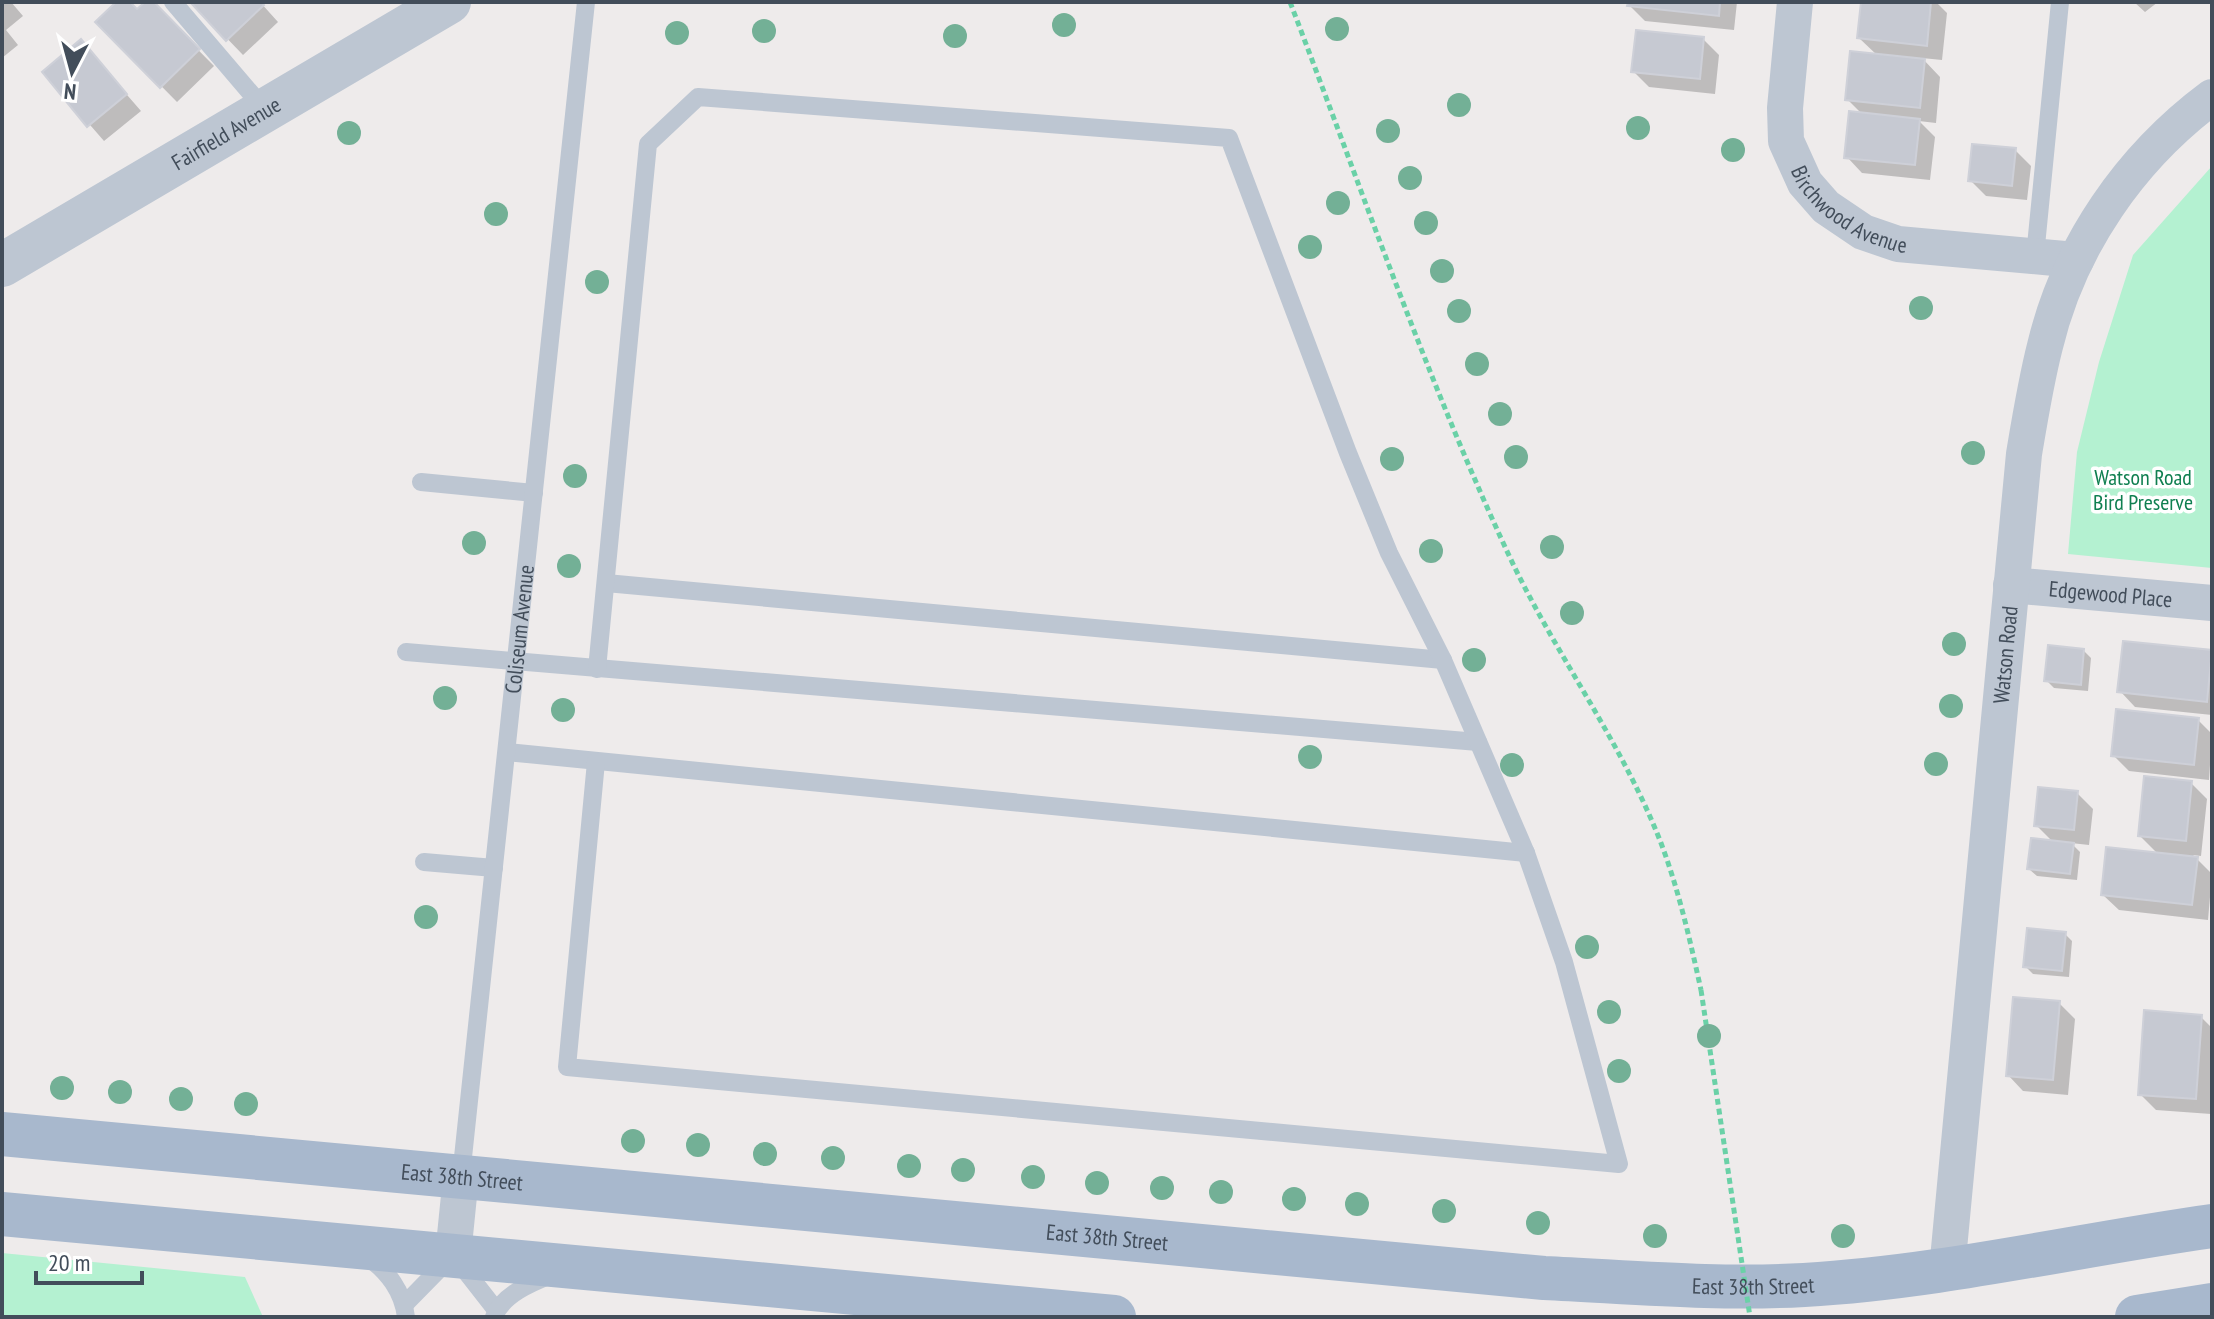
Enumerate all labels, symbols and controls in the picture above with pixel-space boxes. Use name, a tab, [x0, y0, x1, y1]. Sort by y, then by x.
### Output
north arrow	[32, 32, 112, 112]
text: N	[63, 77, 77, 106]
street label: Fairfield Avenue	[166, 90, 286, 176]
street label: Birchwood Avenue	[1785, 161, 1908, 259]
park label: Watson Road Bird Preserve	[2093, 463, 2193, 516]
street label: Coliseum Avenue	[498, 563, 540, 695]
street label: Edgewood Place	[2048, 574, 2174, 613]
street label: Watson Road	[1987, 605, 2024, 705]
street label: East 38th Street	[400, 1157, 524, 1197]
street label: East 38th Street	[1045, 1218, 1169, 1257]
scale bar	[36, 1235, 142, 1285]
text: 20 m	[48, 1247, 90, 1278]
street label: East 38th Street	[1692, 1270, 1815, 1301]

